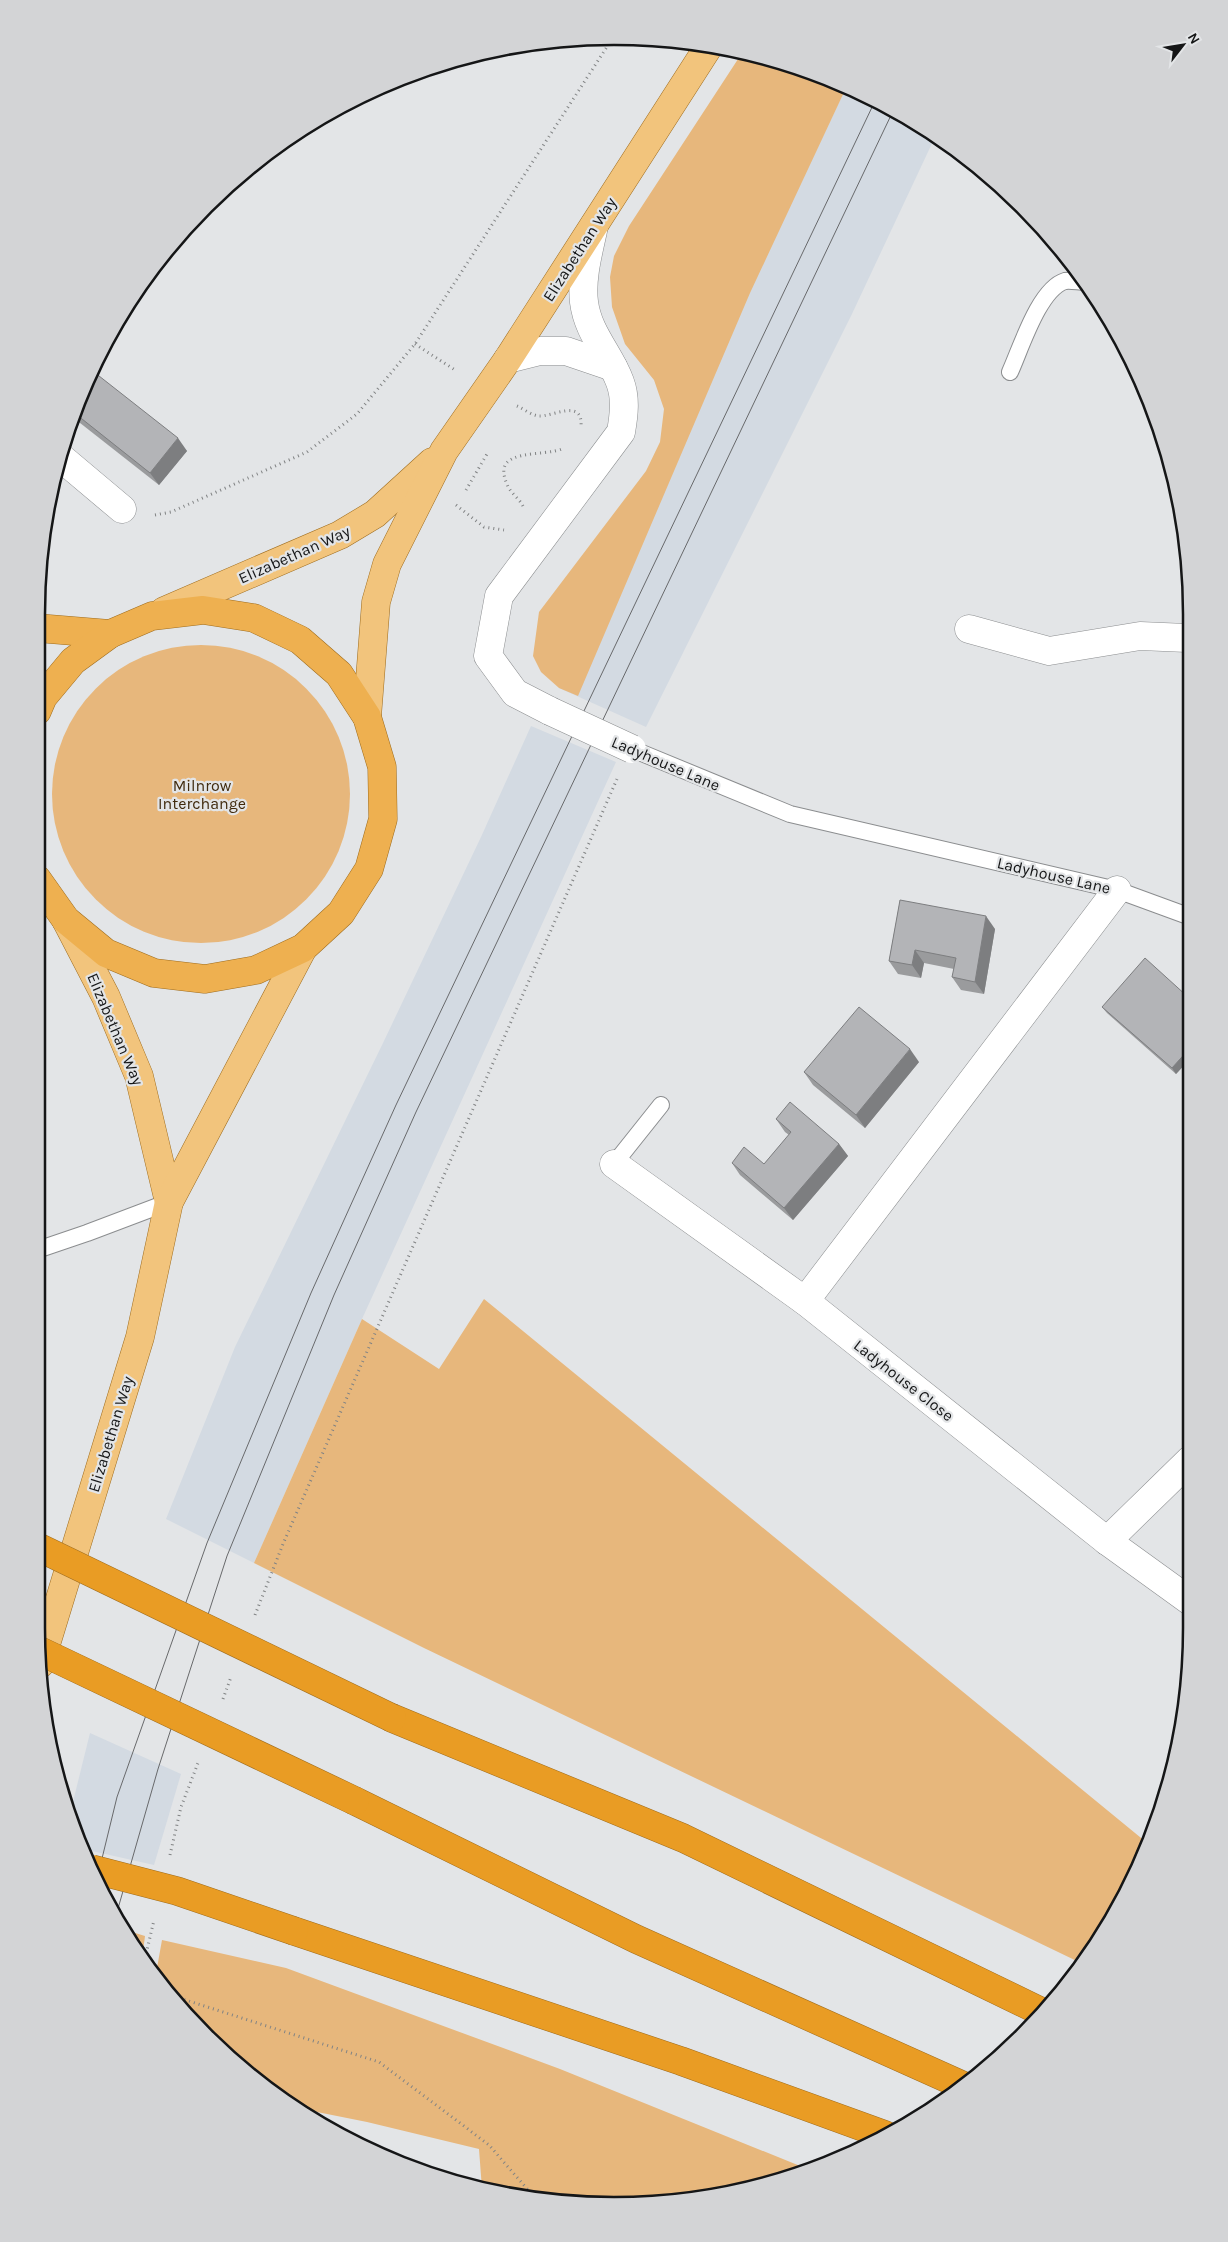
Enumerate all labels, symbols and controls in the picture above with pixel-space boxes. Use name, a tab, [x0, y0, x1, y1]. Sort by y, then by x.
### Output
north arrow	[1158, 20, 1208, 70]
text: N	[1184, 30, 1204, 47]
street label: Elizabethan Way	[539, 193, 620, 305]
street label: Elizabethan Way	[235, 521, 354, 588]
street label: Ladyhouse Lane	[609, 732, 723, 795]
park label: Milnrow Interchange	[158, 776, 246, 813]
street label: Ladyhouse Lane	[995, 853, 1112, 898]
street label: Elizabethan Way	[83, 970, 148, 1089]
street label: Ladyhouse Close	[850, 1336, 957, 1425]
street label: Elizabethan Way	[84, 1373, 137, 1494]

